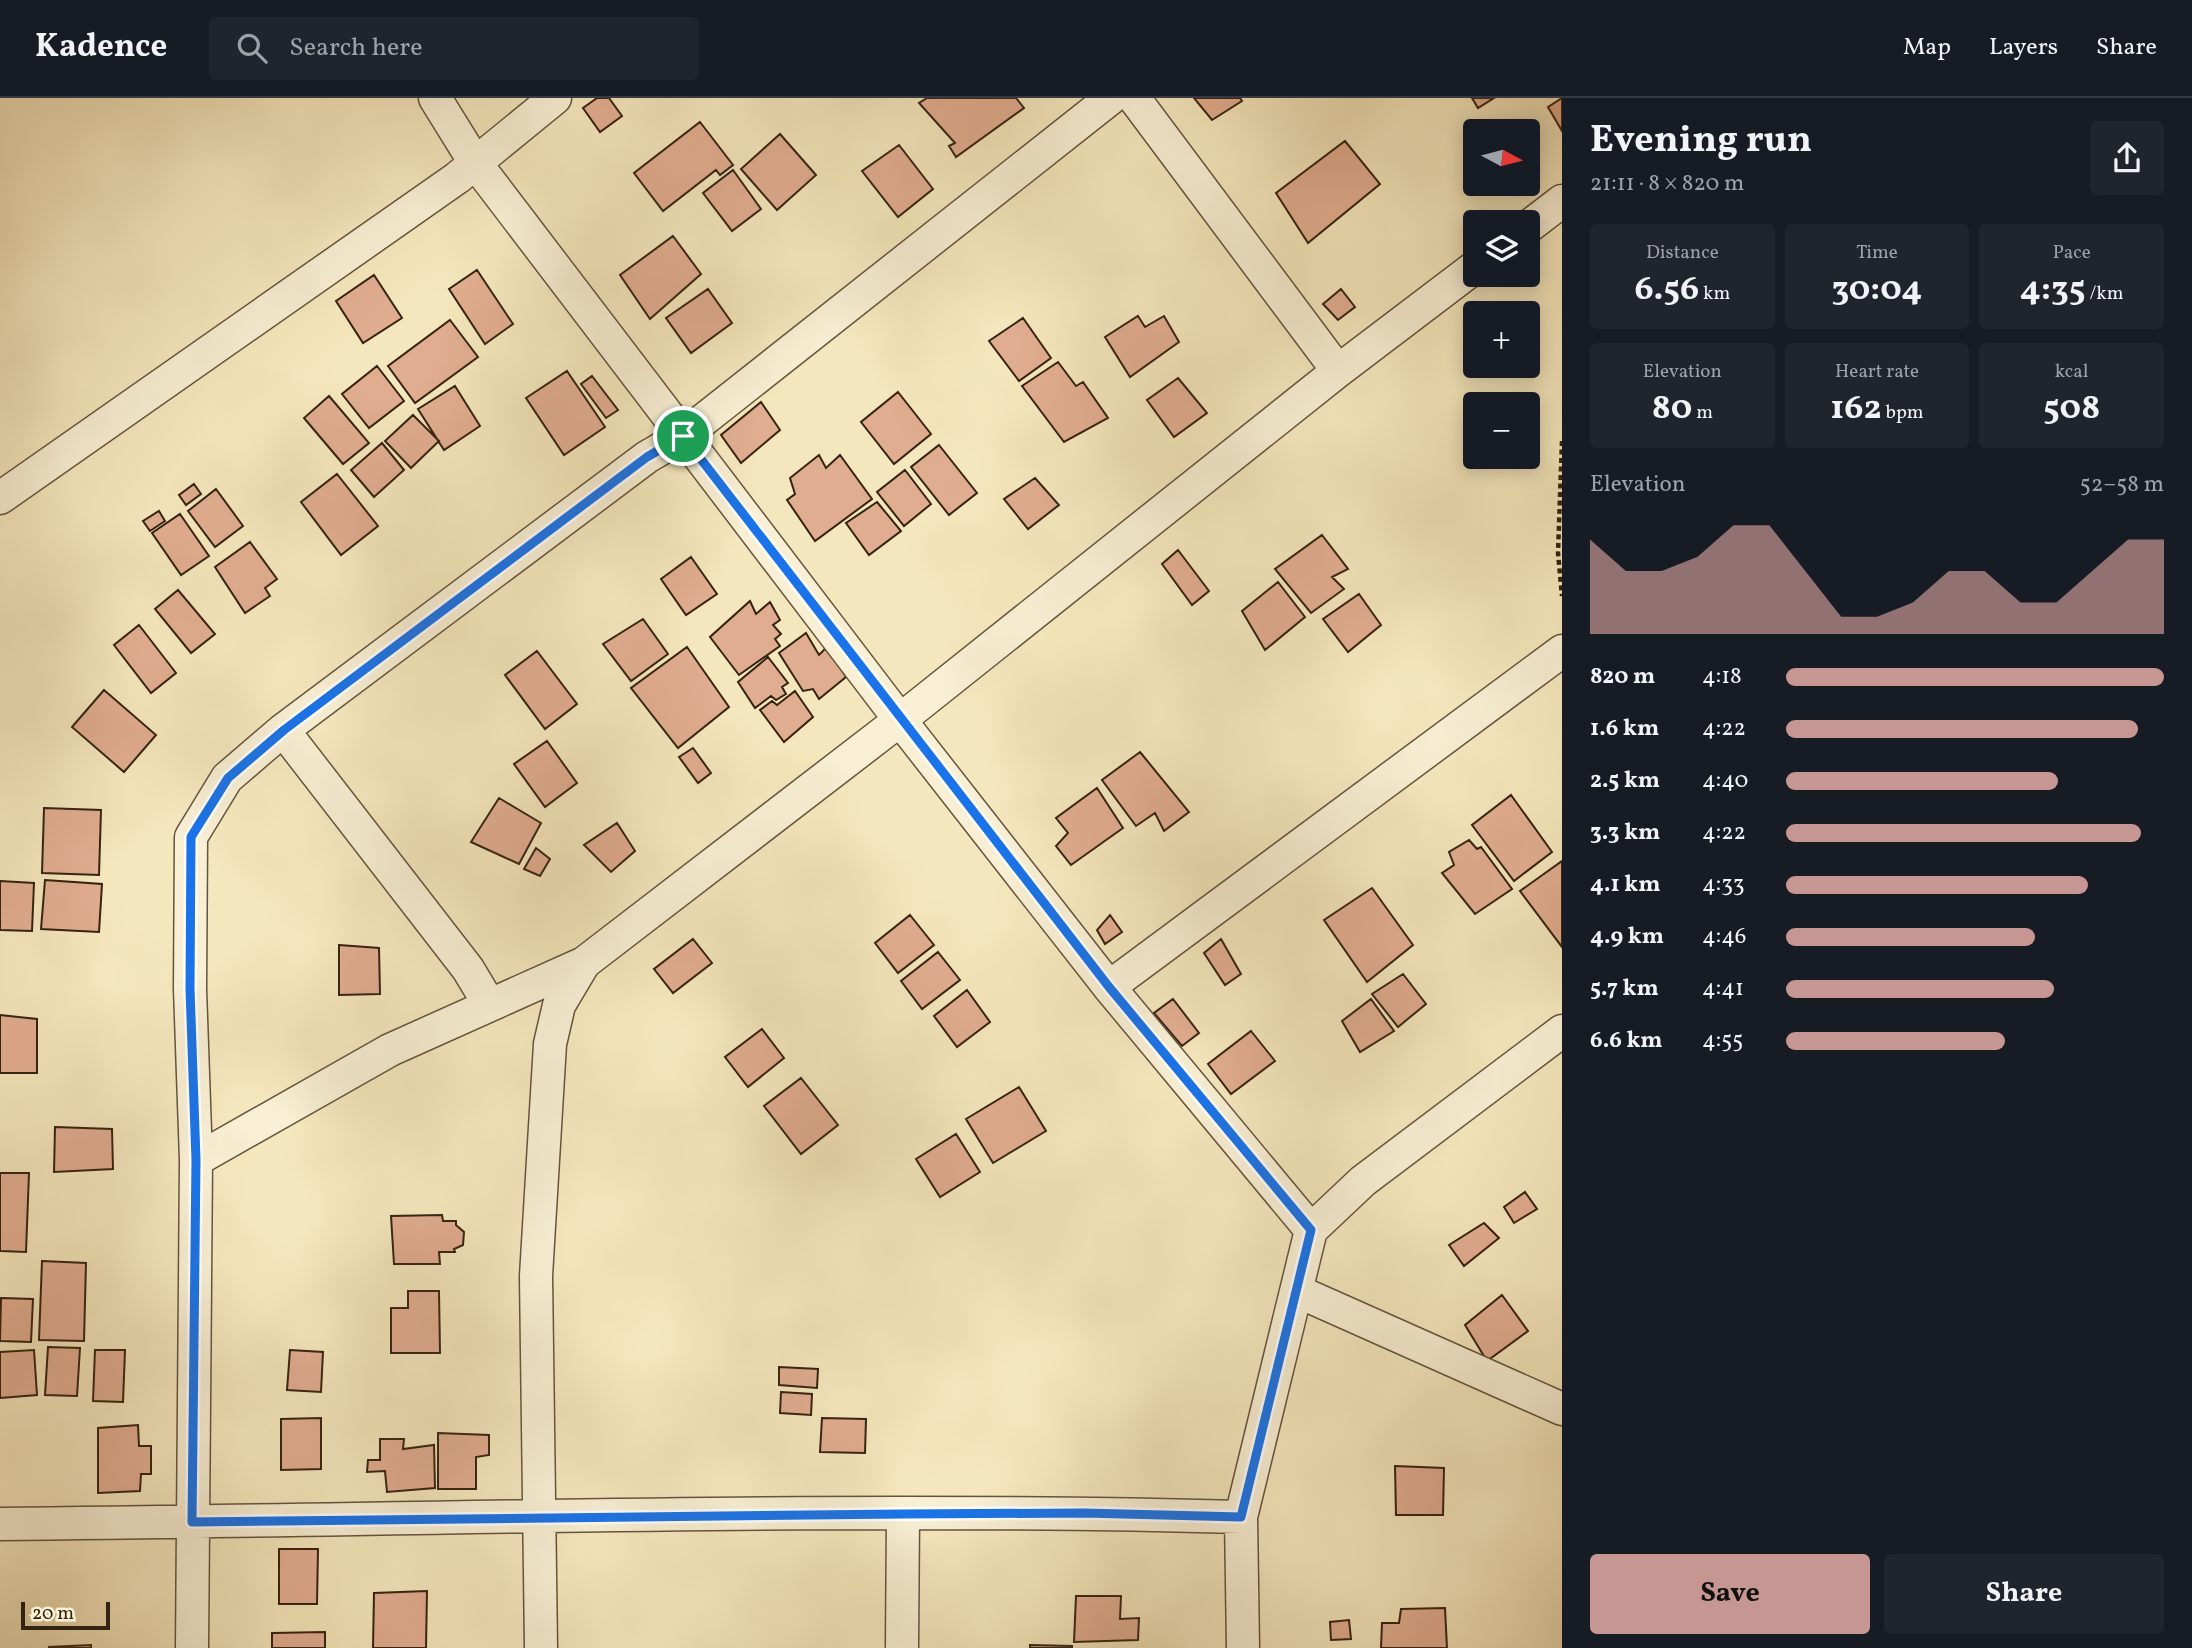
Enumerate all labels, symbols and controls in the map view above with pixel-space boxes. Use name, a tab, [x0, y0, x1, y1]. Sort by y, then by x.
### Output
search box	[209, 17, 699, 80]
text: Kadence	[35, 25, 167, 71]
icon: search	[233, 29, 271, 67]
text: Search here	[289, 30, 423, 66]
text: Map	[1903, 31, 1951, 65]
text: Layers	[1989, 31, 2058, 65]
text: Share	[2096, 31, 2157, 65]
text: Evening run	[1590, 115, 1812, 168]
north arrow	[1463, 119, 1540, 196]
map controls	[1463, 119, 1540, 469]
button: share	[2090, 121, 2164, 195]
text: 21:11 · 8 × 820 m	[1590, 168, 1744, 200]
button: layers	[1463, 210, 1540, 287]
text: Distance	[1646, 240, 1719, 266]
text: Time	[1856, 240, 1898, 266]
text: Pace	[2053, 240, 2091, 266]
text: 6.56	[1634, 266, 1699, 314]
text: 30:04	[1832, 266, 1922, 314]
text: 4:35	[2020, 266, 2086, 314]
text: km	[1699, 281, 1730, 307]
text: /km	[2086, 281, 2124, 307]
button: +	[1463, 301, 1540, 378]
text: Elevation	[1643, 359, 1722, 385]
text: Heart rate	[1835, 359, 1919, 385]
text: kcal	[2055, 359, 2089, 385]
text: 80	[1652, 385, 1692, 433]
text: 162	[1830, 385, 1882, 433]
text: 508	[2043, 385, 2100, 433]
button: −	[1463, 392, 1540, 469]
text: m	[1692, 400, 1713, 426]
text: bpm	[1882, 400, 1924, 426]
pin	[653, 406, 713, 466]
icon: arrive	[664, 417, 702, 455]
text: Elevation	[1590, 469, 1686, 501]
text: 52–58 m	[2080, 469, 2164, 501]
text: 820 m	[1590, 661, 1655, 693]
text: 4:18	[1702, 661, 1742, 693]
text: 1.6 km	[1590, 713, 1659, 745]
text: 4:22	[1702, 713, 1746, 745]
text: 2.5 km	[1590, 765, 1660, 797]
text: 4:40	[1702, 765, 1748, 797]
text: 3.3 km	[1590, 817, 1660, 849]
text: 4:22	[1702, 817, 1746, 849]
text: 4.1 km	[1590, 869, 1661, 901]
text: 4:33	[1702, 869, 1745, 901]
text: 4.9 km	[1590, 921, 1664, 953]
text: 4:46	[1702, 921, 1746, 953]
text: 5.7 km	[1590, 973, 1659, 1005]
text: 4:41	[1702, 973, 1744, 1005]
text: 6.6 km	[1590, 1025, 1663, 1057]
text: 4:55	[1702, 1025, 1743, 1057]
button: Save	[1590, 1554, 1870, 1634]
button: Share	[1884, 1554, 2164, 1634]
scale bar	[21, 1599, 110, 1631]
text: 20 m	[32, 1601, 74, 1627]

